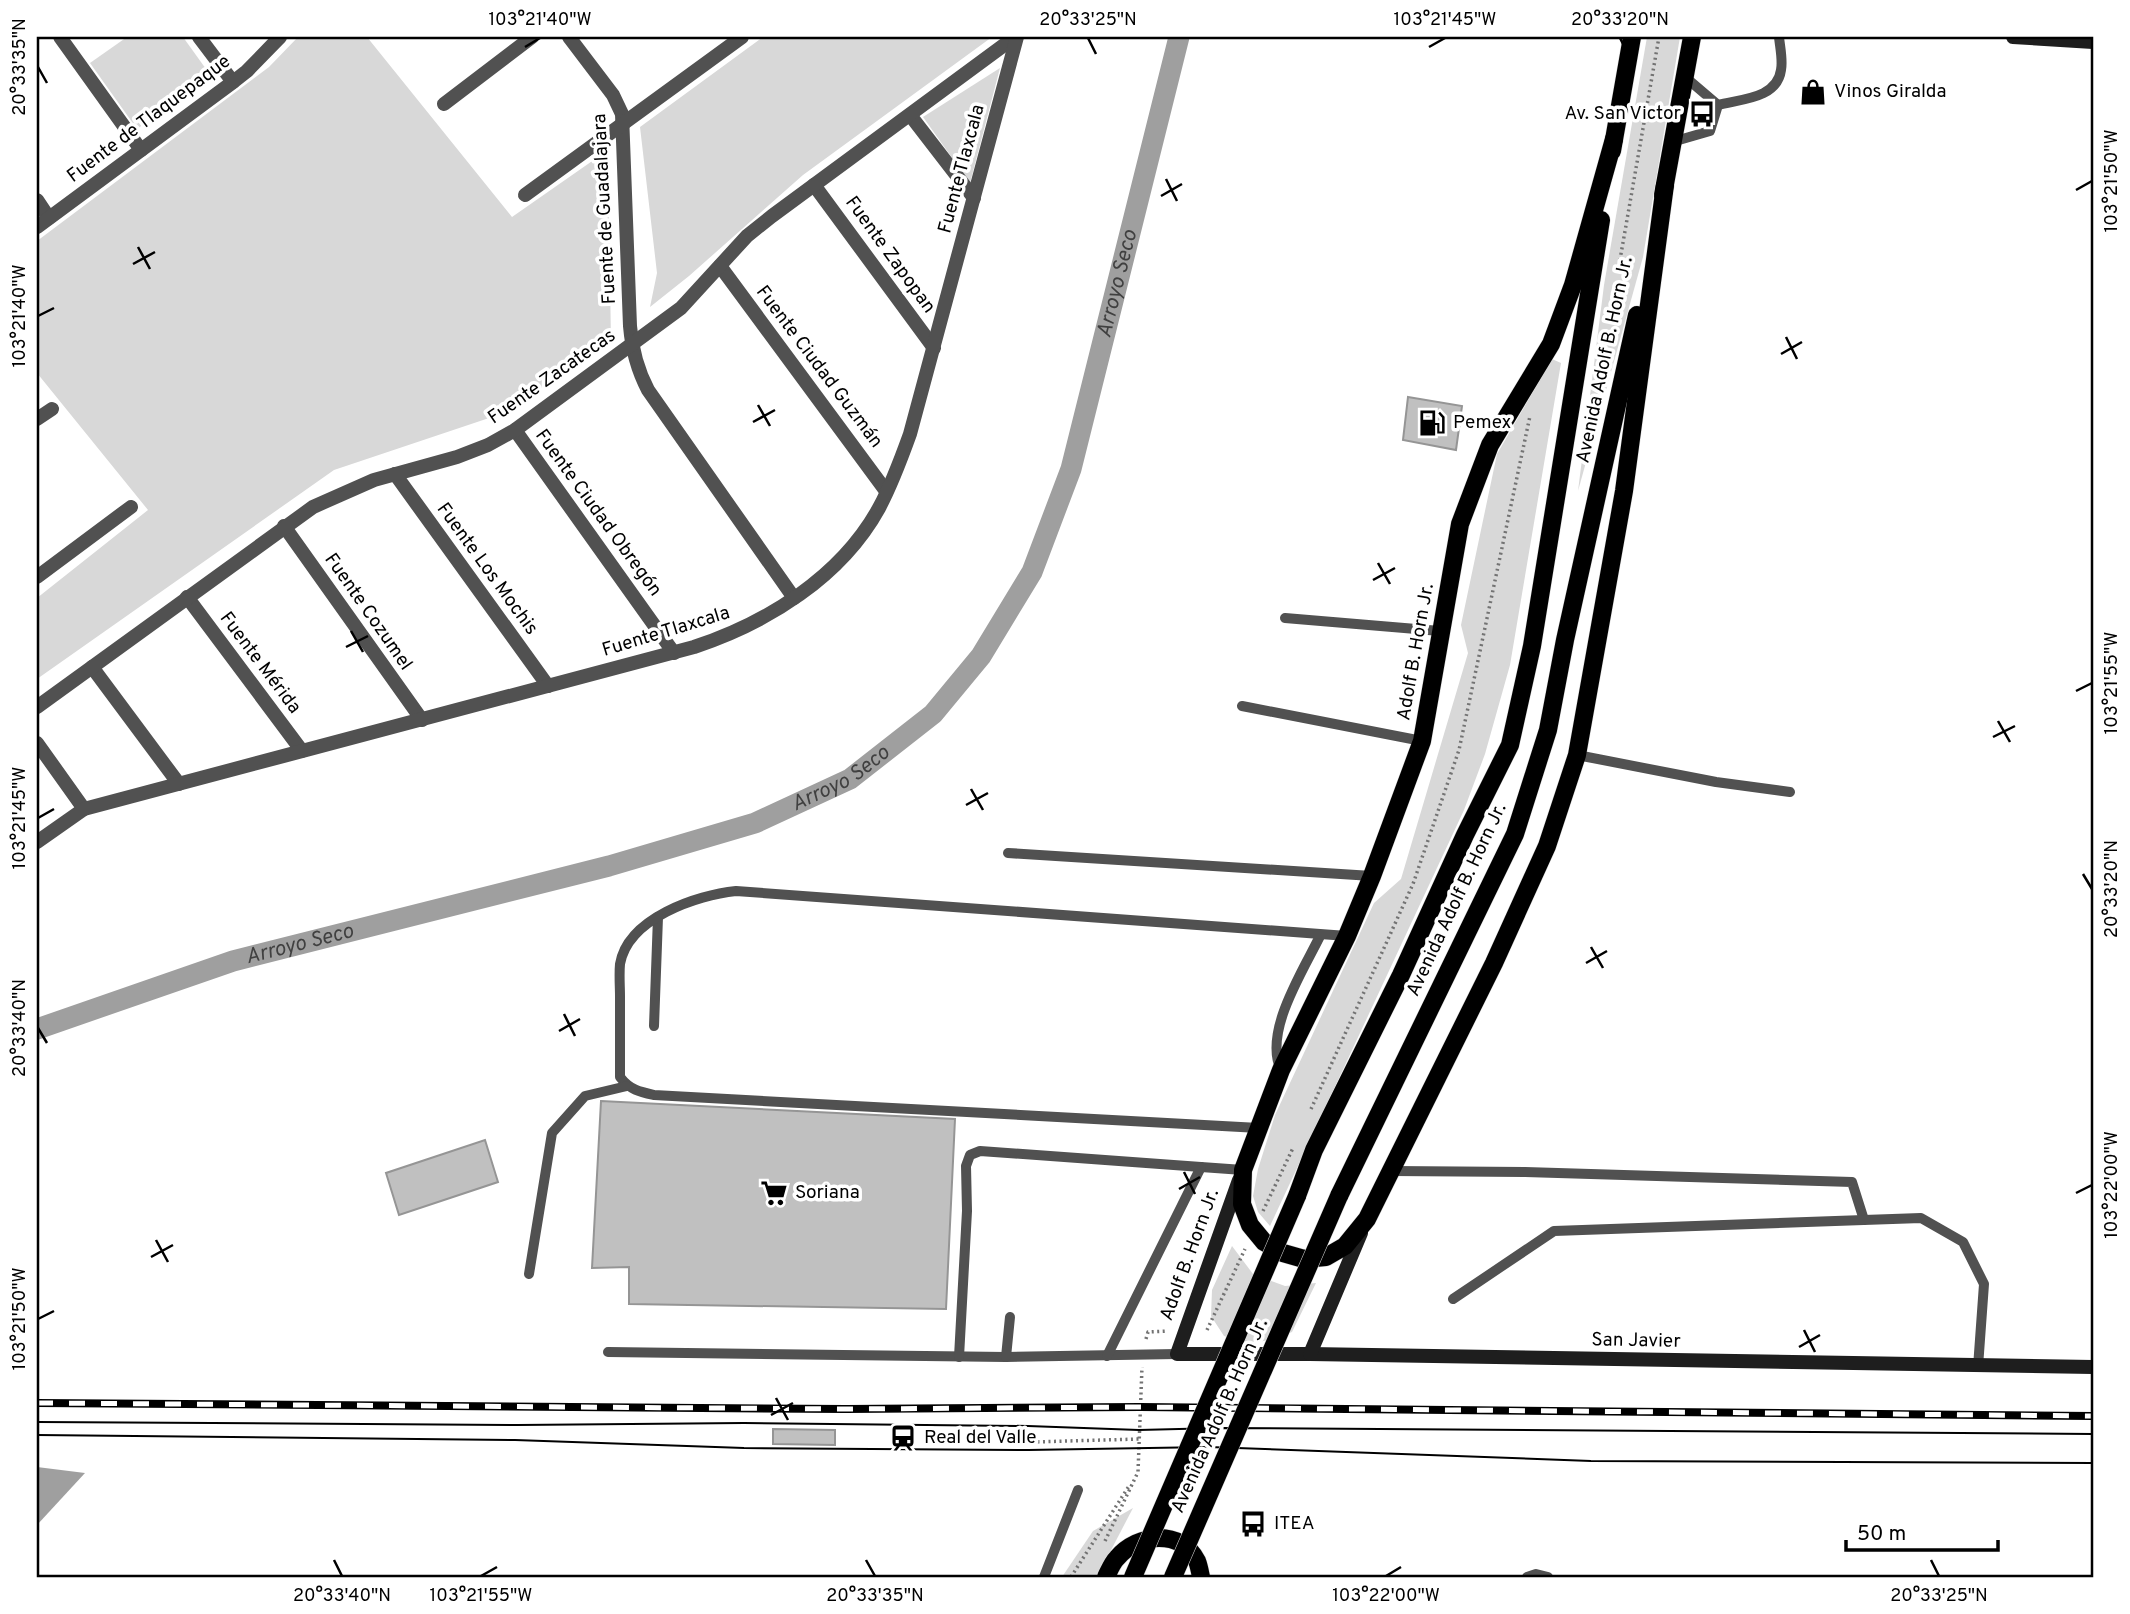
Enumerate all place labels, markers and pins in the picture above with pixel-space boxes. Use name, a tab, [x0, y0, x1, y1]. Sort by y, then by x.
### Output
shop icon: Vinos Giralda	[1798, 77, 1828, 107]
place label: Vinos Giralda	[1834, 80, 1947, 104]
bus stop icon: Av. San Victor	[1687, 99, 1717, 129]
place label: Av. San Victor	[1564, 102, 1682, 126]
fuel station icon: Pemex	[1417, 408, 1447, 438]
place label: Pemex	[1453, 411, 1511, 435]
supermarket icon: Soriana	[759, 1178, 789, 1208]
place label: Soriana	[795, 1181, 860, 1205]
station icon: Real del Valle	[888, 1423, 918, 1453]
place label: Real del Valle	[924, 1426, 1037, 1450]
bus stop icon: ITEA	[1238, 1509, 1268, 1539]
place label: ITEA	[1274, 1512, 1315, 1536]

